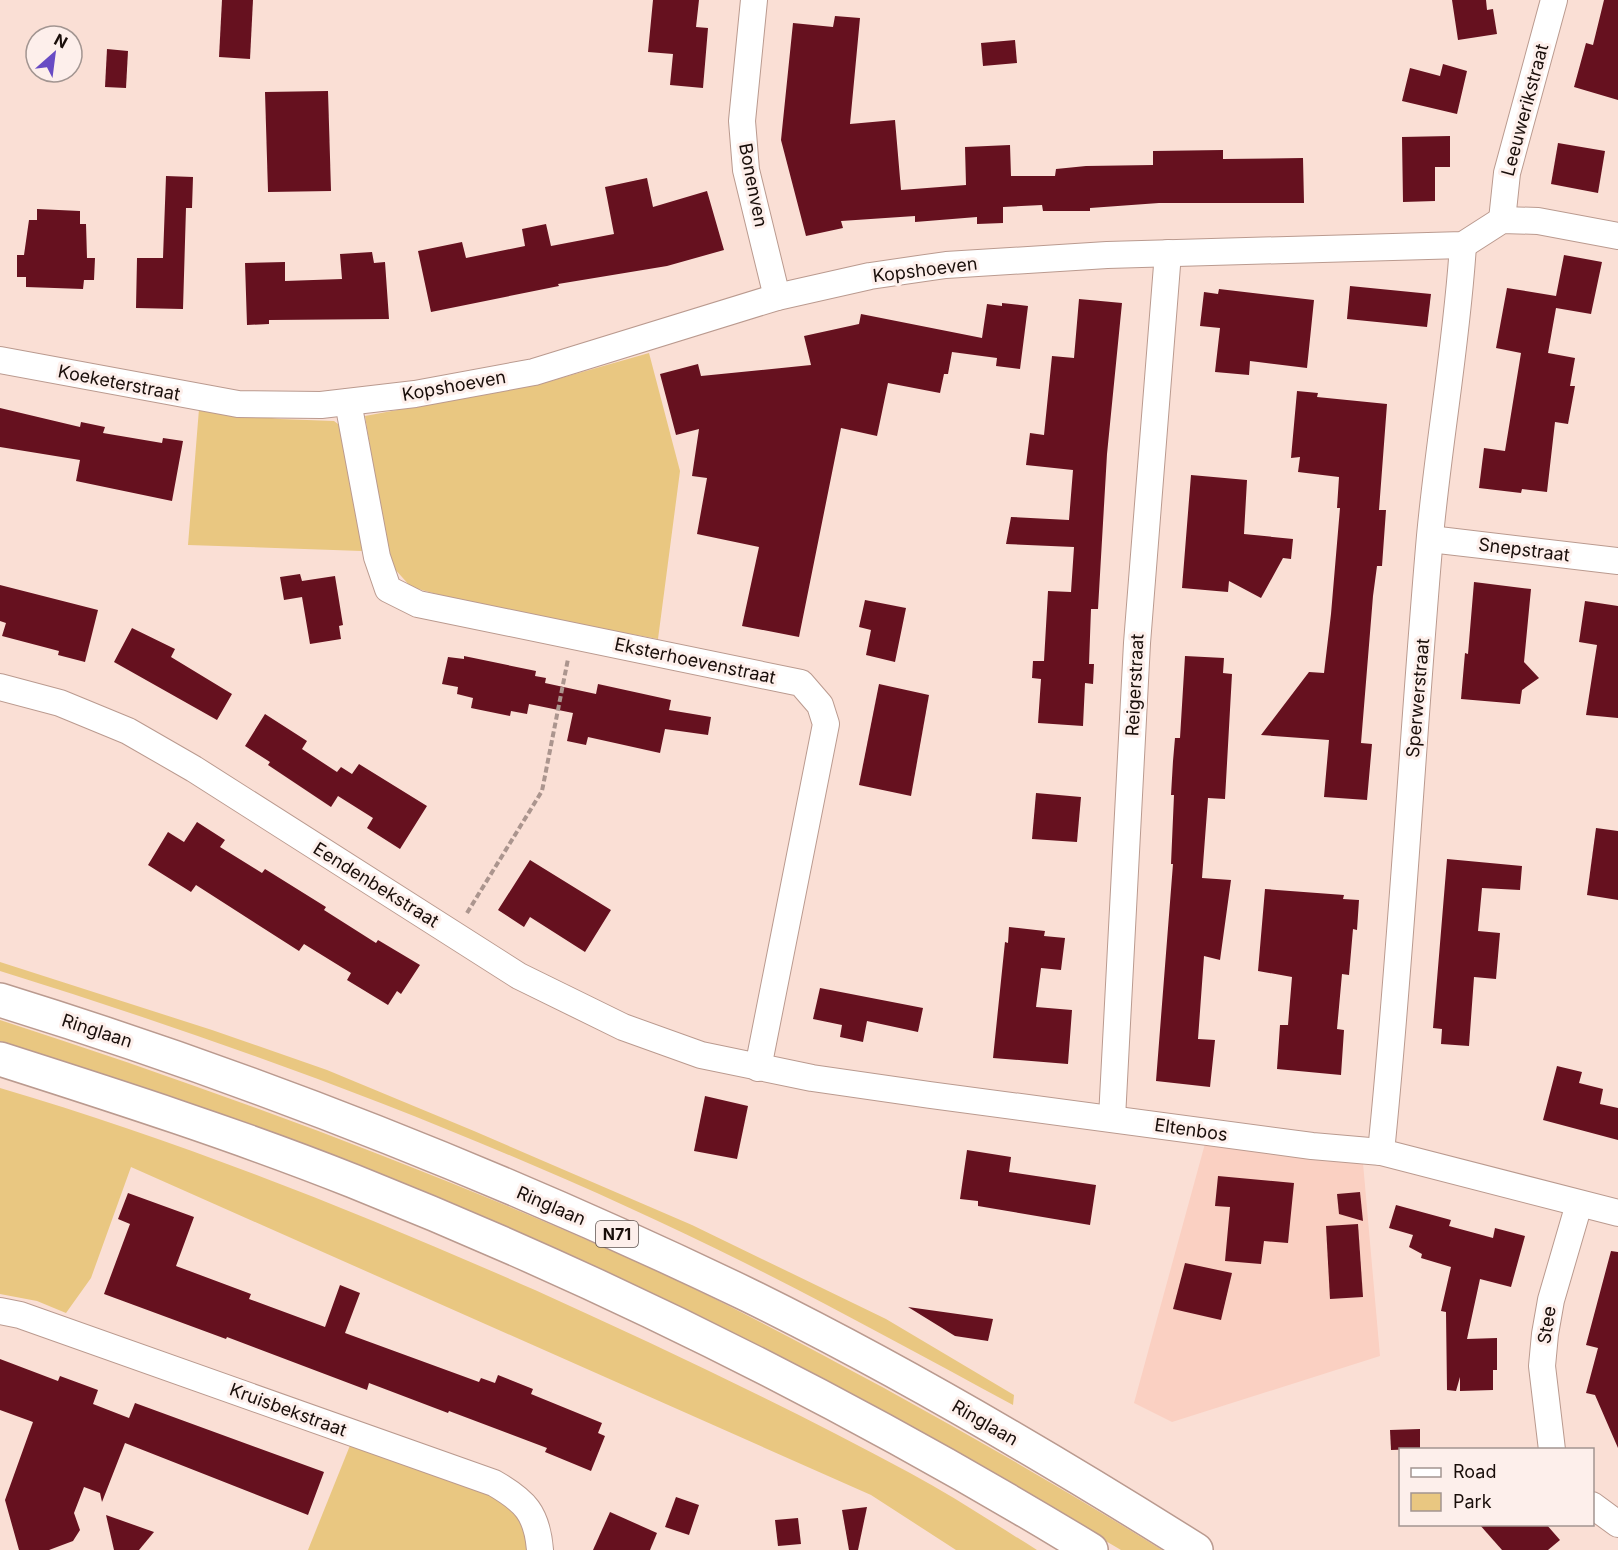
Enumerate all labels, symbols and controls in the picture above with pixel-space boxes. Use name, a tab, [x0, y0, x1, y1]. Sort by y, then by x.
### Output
north arrow	[24, 24, 84, 84]
text: N	[51, 29, 71, 52]
street label: Leeuwerikstraat	[1497, 41, 1552, 178]
street label: Bonenven	[735, 141, 772, 229]
street label: Kopshoeven	[871, 253, 978, 286]
street label: Koeketerstraat	[56, 360, 182, 405]
street label: Kopshoeven	[400, 366, 508, 405]
street label: Snepstraat	[1477, 533, 1571, 566]
street label: Eksterhoevenstraat	[613, 633, 778, 688]
street label: Reigerstraat	[1121, 633, 1148, 737]
street label: Sperwerstraat	[1402, 637, 1433, 759]
street label: Eendenbekstraat	[310, 838, 443, 932]
street label: Ringlaan	[59, 1009, 135, 1052]
street label: Eltenbos	[1153, 1114, 1229, 1145]
street label: Ringlaan	[514, 1182, 589, 1229]
road number: N71	[596, 1221, 638, 1247]
street label: Stee	[1533, 1304, 1560, 1345]
street label: Kruisbekstraat	[227, 1379, 350, 1440]
street label: Ringlaan	[948, 1395, 1022, 1450]
legend	[1399, 1448, 1594, 1526]
text: Road	[1453, 1461, 1496, 1482]
text: Park	[1453, 1491, 1492, 1512]

